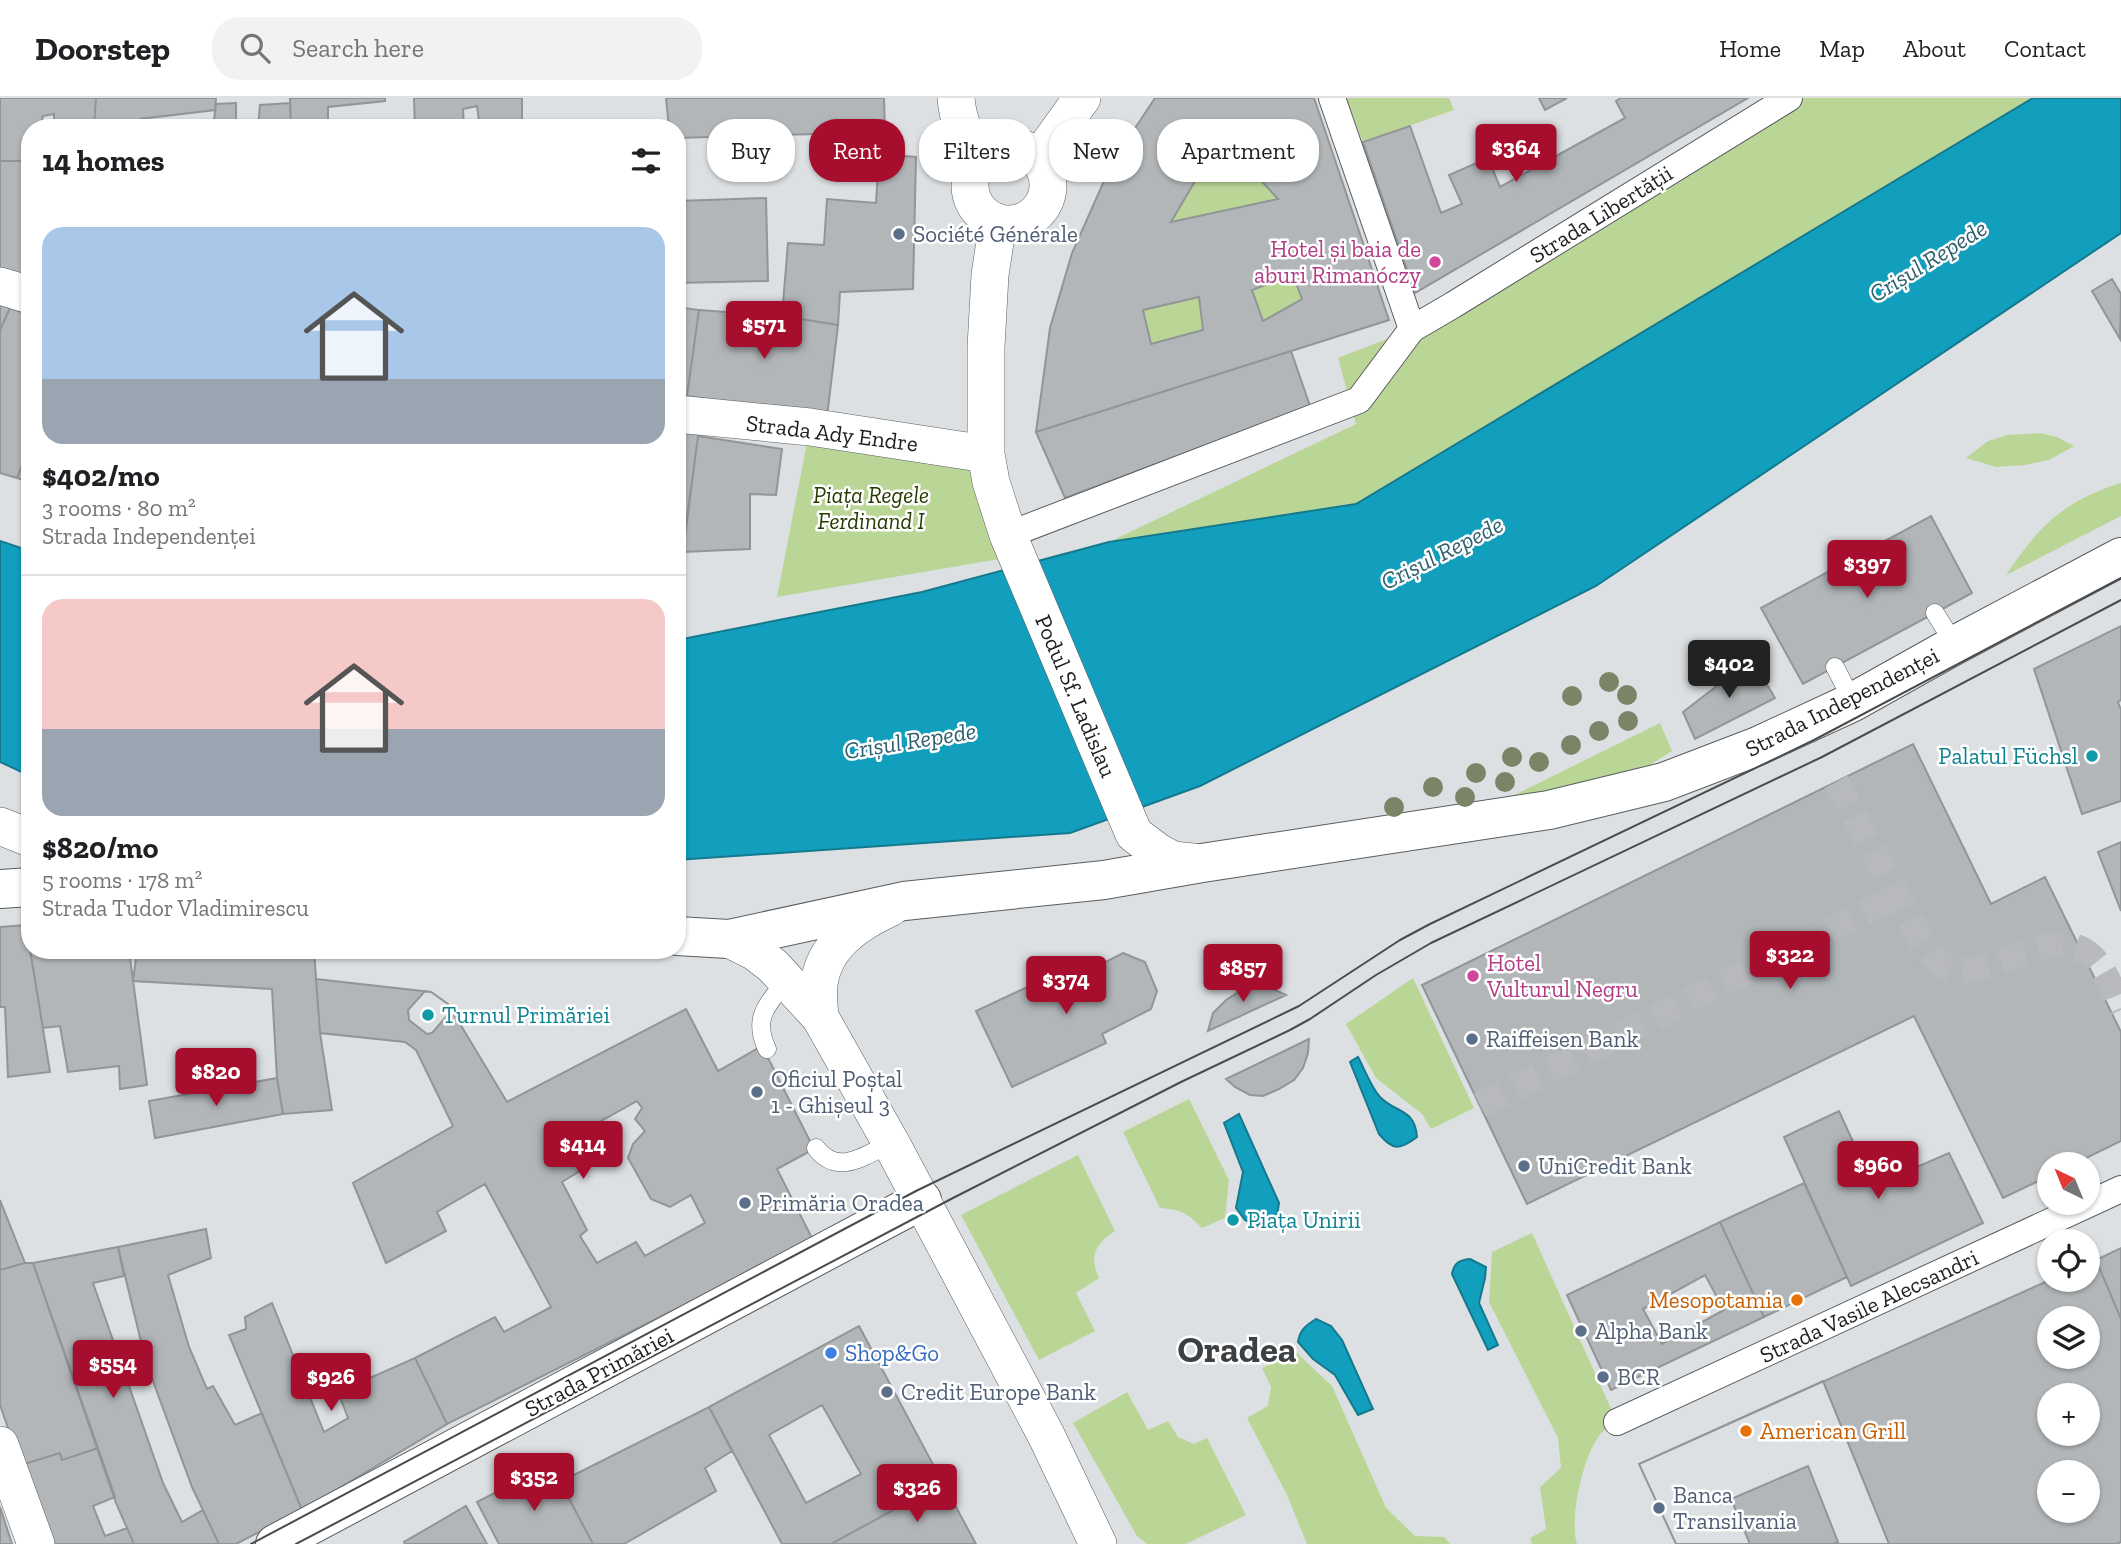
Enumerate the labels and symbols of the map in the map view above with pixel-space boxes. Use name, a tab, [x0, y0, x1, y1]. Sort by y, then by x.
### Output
pin: $364	[1475, 125, 1557, 184]
street label: Strada Libertății	[1524, 159, 1678, 269]
water label: Crișul Repede	[1864, 213, 1992, 308]
place label: Société Générale	[913, 220, 1078, 248]
marker: Société Générale	[891, 226, 907, 242]
place label: Hotel și baia de aburi Rimanóczy	[1254, 235, 1421, 289]
marker: Hotel și baia de aburi Rimanóczy	[1427, 254, 1443, 270]
pin: $571	[723, 302, 805, 361]
street label: Strada Ady Endre	[744, 409, 920, 457]
park label: Piața Regele Ferdinand I	[813, 481, 929, 535]
water label: Crișul Repede	[1376, 509, 1508, 596]
pin: $397	[1826, 540, 1908, 600]
street label: Podul Sf. Ladislau	[1029, 610, 1123, 782]
pin: $402	[1688, 640, 1770, 700]
street label: Strada Independenței	[1740, 641, 1944, 763]
water label: Crișul Repede	[842, 716, 978, 765]
place label: Palatul Füchsl	[1938, 742, 2078, 770]
marker: Palatul Füchsl	[2084, 748, 2100, 764]
pin: $322	[1749, 932, 1831, 991]
pin: $857	[1202, 944, 1284, 1004]
place label: Hotel Vulturul Negru	[1486, 949, 1638, 1003]
pin: $374	[1025, 956, 1107, 1016]
marker: Hotel Vulturul Negru	[1465, 968, 1481, 984]
place label: Turnul Primăriei	[442, 1001, 610, 1029]
marker: Turnul Primăriei	[420, 1007, 436, 1023]
place label: Raiffeisen Bank	[1486, 1025, 1638, 1053]
marker: Raiffeisen Bank	[1464, 1031, 1480, 1047]
pin: $820	[175, 1048, 257, 1108]
place label: Oficiul Poștal 1 - Ghișeul 3	[771, 1065, 903, 1119]
marker: Oficiul Poștal 1 - Ghișeul 3	[749, 1084, 765, 1100]
pin: $414	[542, 1122, 624, 1181]
pin: $960	[1837, 1142, 1919, 1201]
place label: UniCredit Bank	[1538, 1152, 1692, 1180]
north arrow	[2037, 1152, 2100, 1214]
marker: UniCredit Bank	[1516, 1158, 1532, 1174]
place label: Primăria Oradea	[759, 1189, 924, 1217]
marker: Primăria Oradea	[737, 1195, 753, 1211]
place label: Piața Unirii	[1247, 1206, 1361, 1234]
marker: Piața Unirii	[1225, 1212, 1241, 1228]
street label: Strada Vasile Alecsandri	[1755, 1243, 1983, 1369]
place label: Mesopotamia	[1649, 1286, 1783, 1314]
marker: Mesopotamia	[1789, 1292, 1805, 1308]
place label: Alpha Bank	[1595, 1317, 1708, 1345]
street label: Strada Primăriei	[520, 1321, 678, 1423]
marker: Alpha Bank	[1573, 1323, 1589, 1339]
district label: Oradea	[1177, 1327, 1297, 1371]
place label: Shop&Go	[845, 1339, 939, 1367]
pin: $554	[72, 1340, 154, 1400]
marker: Shop&Go	[823, 1345, 839, 1361]
pin: $926	[290, 1354, 372, 1413]
place label: BCR	[1617, 1363, 1660, 1391]
marker: BCR	[1595, 1369, 1611, 1385]
place label: Credit Europe Bank	[901, 1378, 1096, 1406]
marker: Credit Europe Bank	[879, 1384, 895, 1400]
place label: American Grill	[1760, 1417, 1906, 1445]
marker: American Grill	[1738, 1423, 1754, 1439]
pin: $352	[493, 1454, 575, 1513]
pin: $326	[876, 1464, 958, 1524]
place label: Banca Transilvania	[1673, 1481, 1797, 1535]
marker: Banca Transilvania	[1651, 1500, 1667, 1516]

